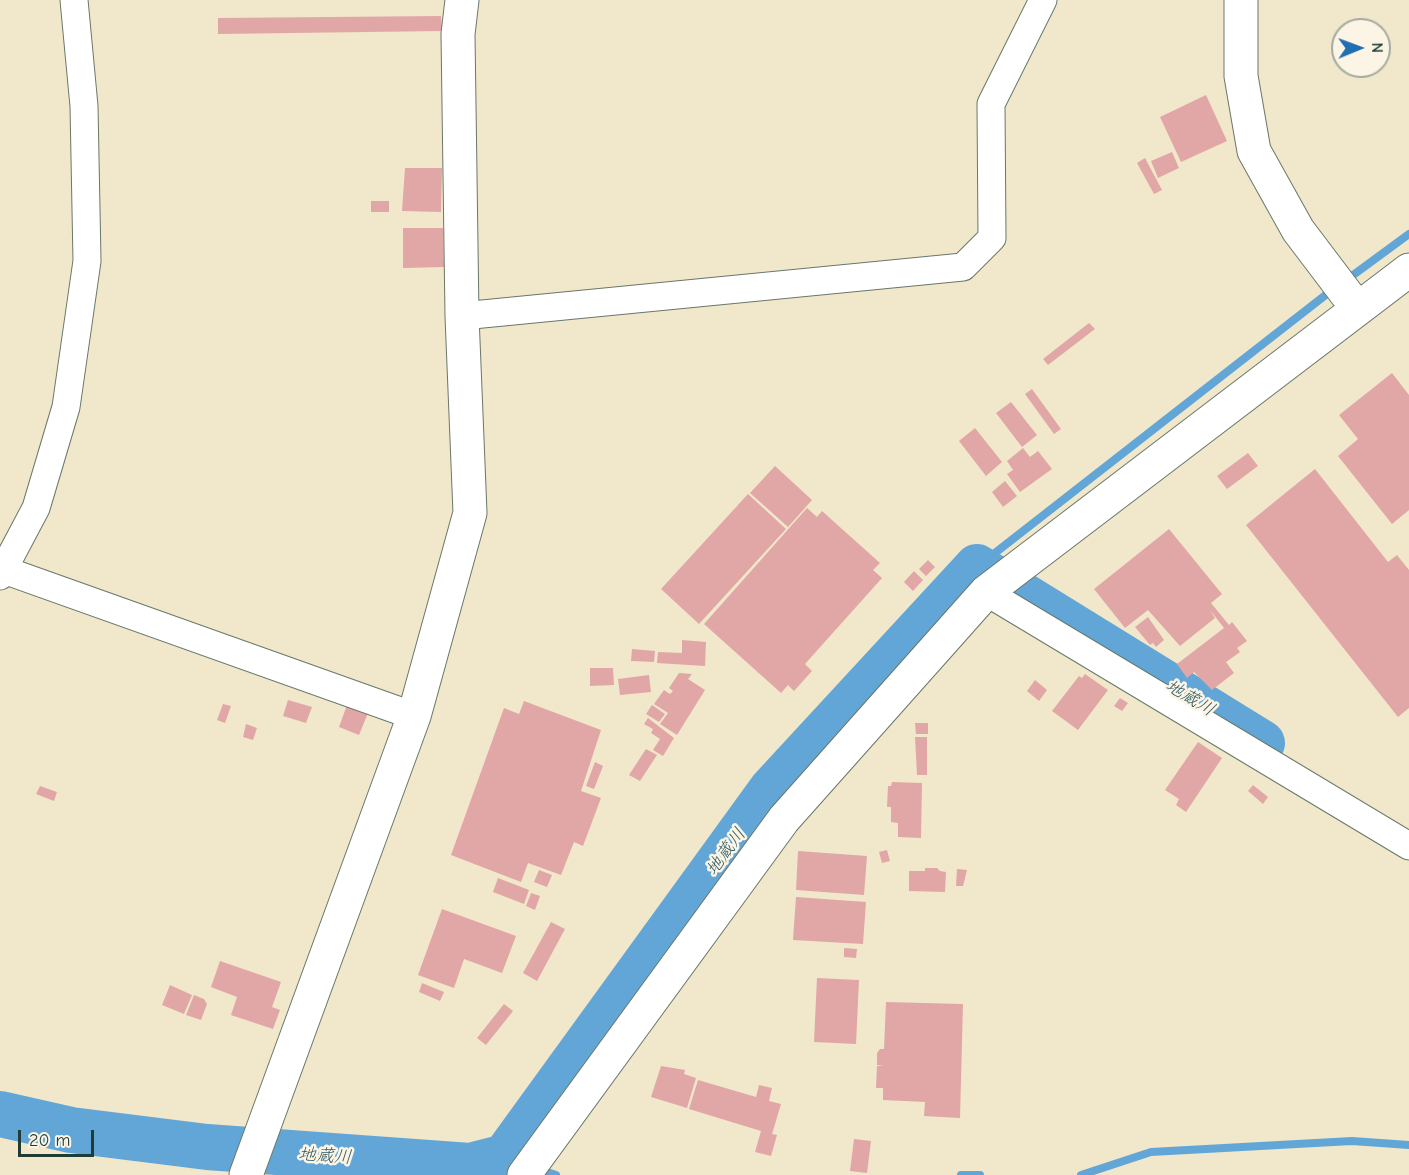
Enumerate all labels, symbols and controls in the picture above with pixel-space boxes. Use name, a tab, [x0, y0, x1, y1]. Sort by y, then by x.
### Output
north arrow	[1331, 18, 1391, 78]
text: N	[1368, 42, 1386, 53]
water label: 地蔵川	[1161, 675, 1219, 721]
water label: 地蔵川	[701, 824, 751, 880]
scale bar	[21, 1118, 98, 1156]
text: 20 m	[29, 1130, 70, 1151]
water label: 地蔵川	[297, 1143, 353, 1169]

